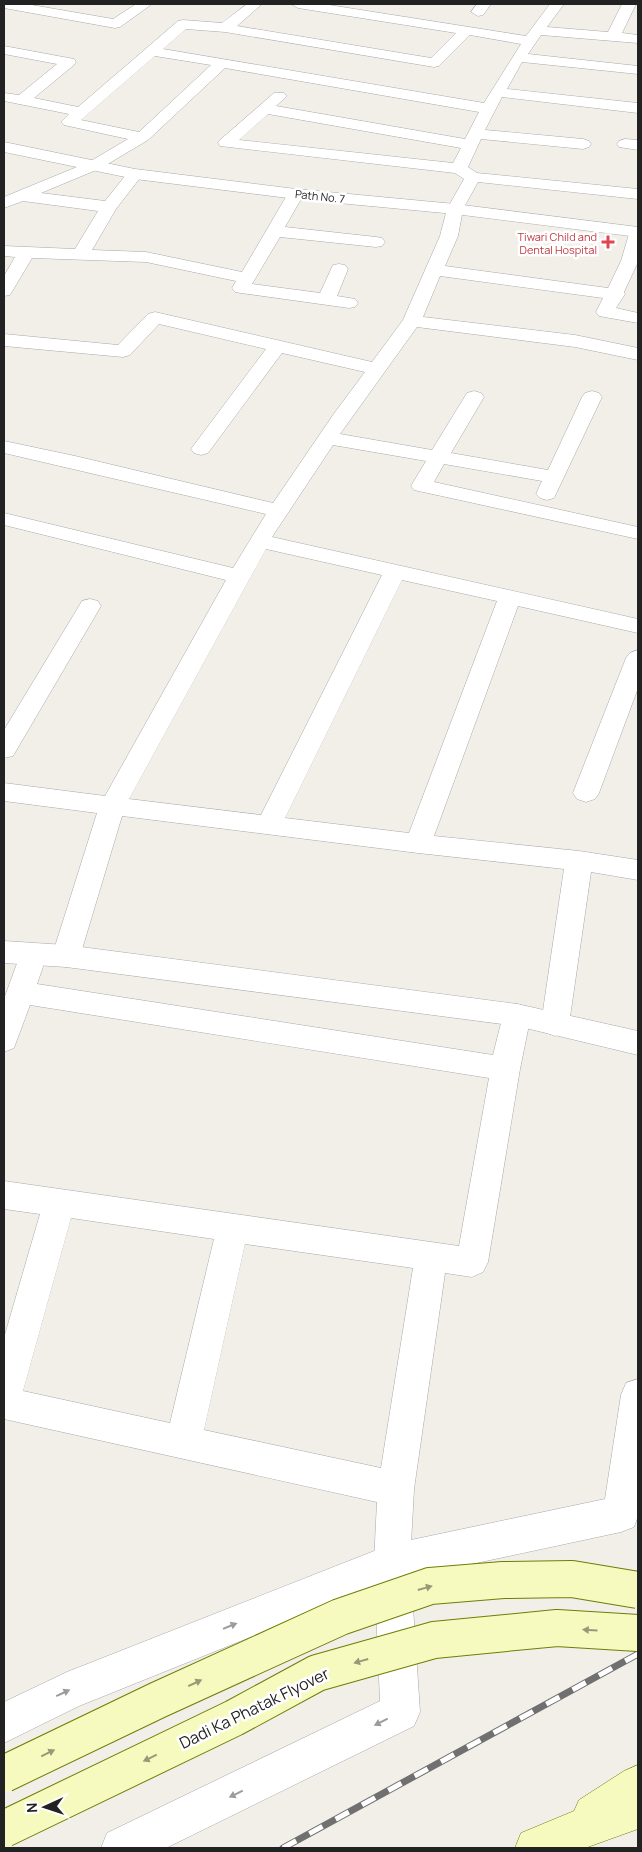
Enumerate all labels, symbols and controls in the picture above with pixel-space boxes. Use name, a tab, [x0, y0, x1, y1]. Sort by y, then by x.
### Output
street label: Path No. 7	[294, 186, 346, 206]
place label: Tiwari Child and Dental Hospital	[518, 229, 597, 257]
marker: Tiwari Child and Dental Hospital	[601, 235, 615, 249]
one-way arrow	[418, 1583, 433, 1591]
one-way arrow	[223, 1622, 237, 1630]
one-way arrow	[581, 1626, 597, 1634]
one-way arrow	[353, 1657, 368, 1665]
street label: Dadi Ka Phatak Flyover	[175, 1662, 333, 1754]
one-way arrow	[188, 1679, 202, 1687]
one-way arrow	[56, 1689, 70, 1697]
one-way arrow	[374, 1718, 388, 1726]
one-way arrow	[41, 1749, 55, 1757]
one-way arrow	[143, 1754, 158, 1763]
north arrow	[20, 1782, 70, 1832]
one-way arrow	[229, 1790, 243, 1798]
text: N	[22, 1802, 41, 1813]

